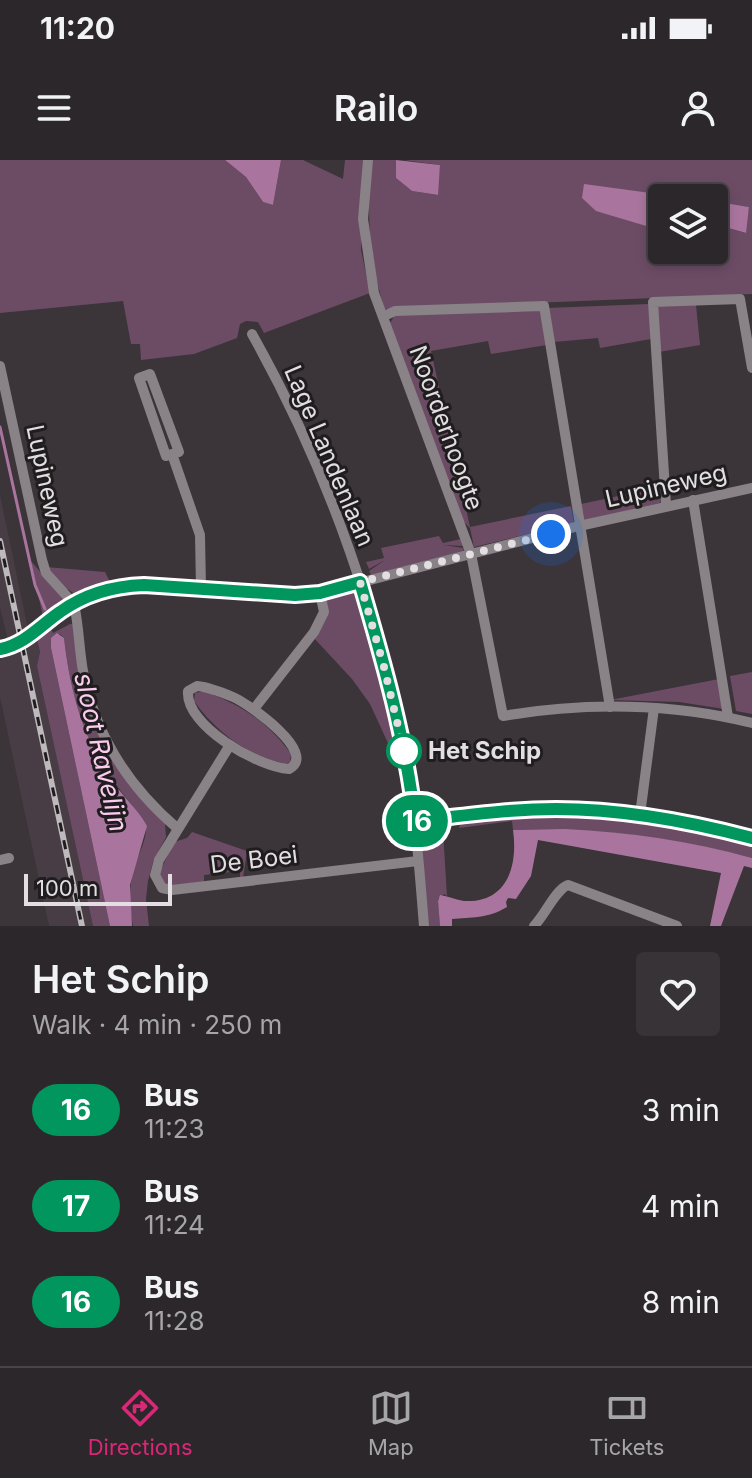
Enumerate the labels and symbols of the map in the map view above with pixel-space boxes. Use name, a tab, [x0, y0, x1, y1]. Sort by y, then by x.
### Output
street label: Noorderhoogte	[403, 342, 490, 514]
street label: Lage Landenlaan	[278, 361, 381, 551]
street label: Lupineweg	[20, 422, 75, 550]
street label: Lupineweg	[602, 457, 730, 514]
your location	[531, 514, 571, 554]
water label: sloot Ravelijn	[68, 669, 135, 834]
marker: Het Schip	[387, 734, 421, 768]
place label: Het Schip	[428, 736, 541, 765]
line badge: 16	[381, 795, 453, 847]
street label: De Boei	[209, 840, 299, 879]
scale bar	[24, 870, 172, 906]

